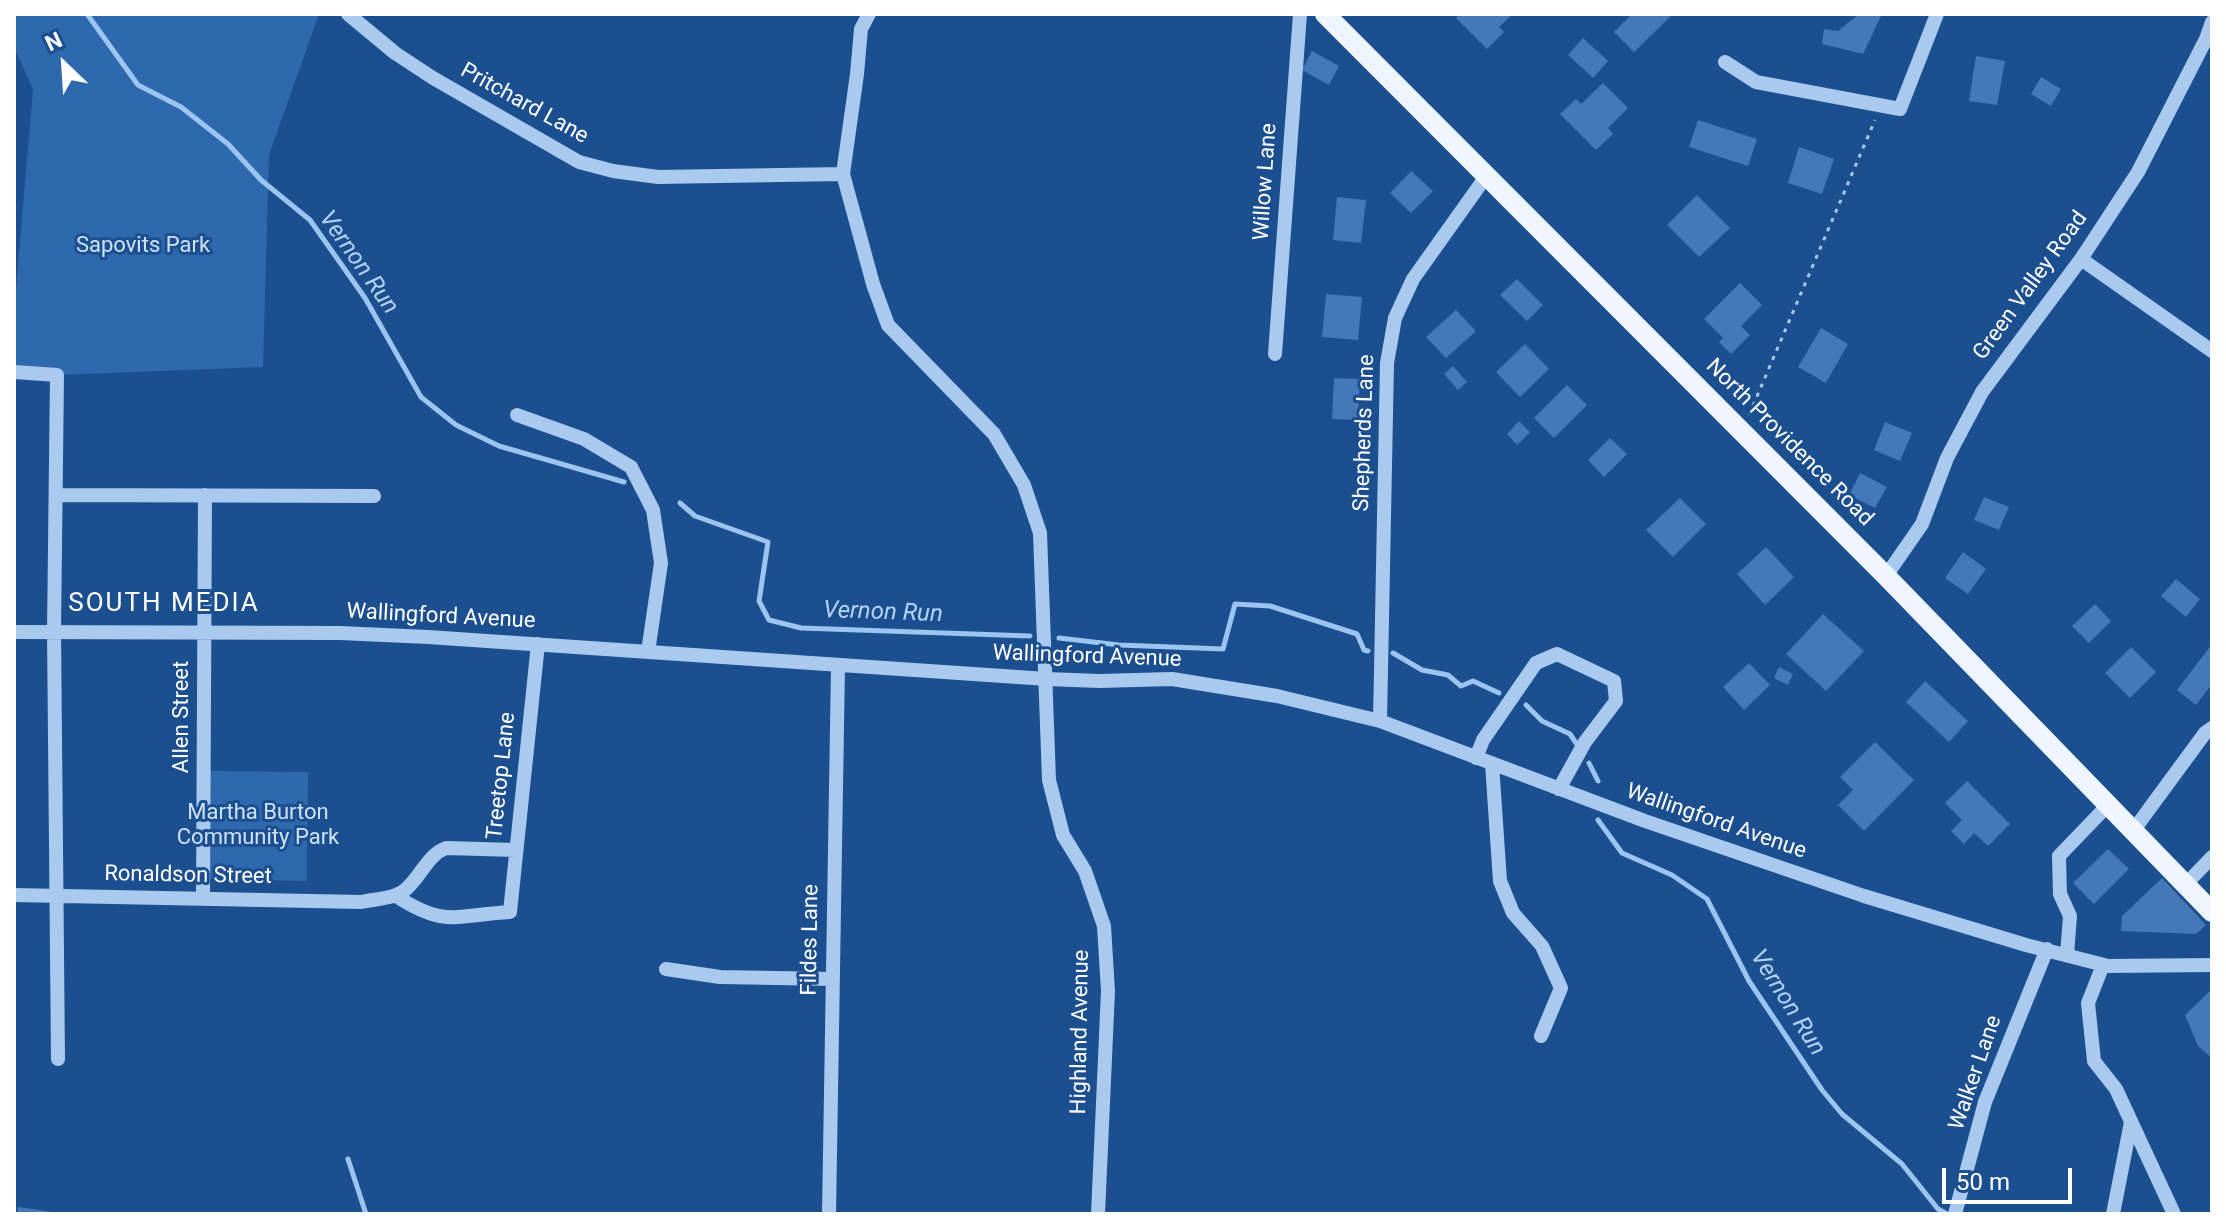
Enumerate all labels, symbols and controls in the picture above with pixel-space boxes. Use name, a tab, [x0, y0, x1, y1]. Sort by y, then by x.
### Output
north arrow	[24, 24, 104, 104]
text: N	[41, 27, 66, 56]
street label: Pritchard Lane	[455, 58, 593, 150]
street label: Willow Lane	[1249, 122, 1283, 242]
water label: Vernon Run	[312, 206, 404, 320]
street label: Green Valley Road	[1968, 207, 2094, 365]
park label: Sapovits Park	[76, 233, 210, 259]
street label: Shepherds Lane	[1349, 354, 1381, 512]
street label: North Providence Road	[1700, 354, 1878, 532]
district label: SOUTH MEDIA	[68, 588, 260, 620]
water label: Vernon Run	[823, 597, 943, 629]
street label: Wallingford Avenue	[346, 599, 536, 635]
street label: Wallingford Avenue	[992, 641, 1182, 673]
street label: Allen Street	[169, 661, 195, 773]
street label: Treetop Lane	[482, 711, 522, 841]
street label: Wallingford Avenue	[1622, 779, 1810, 865]
park label: Martha Burton Community Park	[177, 800, 339, 852]
street label: Ronaldson Street	[104, 861, 272, 891]
street label: Fildes Lane	[797, 884, 825, 996]
water label: Vernon Run	[1743, 945, 1831, 1061]
street label: Highland Avenue	[1066, 949, 1096, 1115]
street label: Walker Lane	[1944, 1012, 2008, 1134]
scale bar	[1946, 1152, 2076, 1202]
text: 50 m	[1956, 1168, 2010, 1196]

